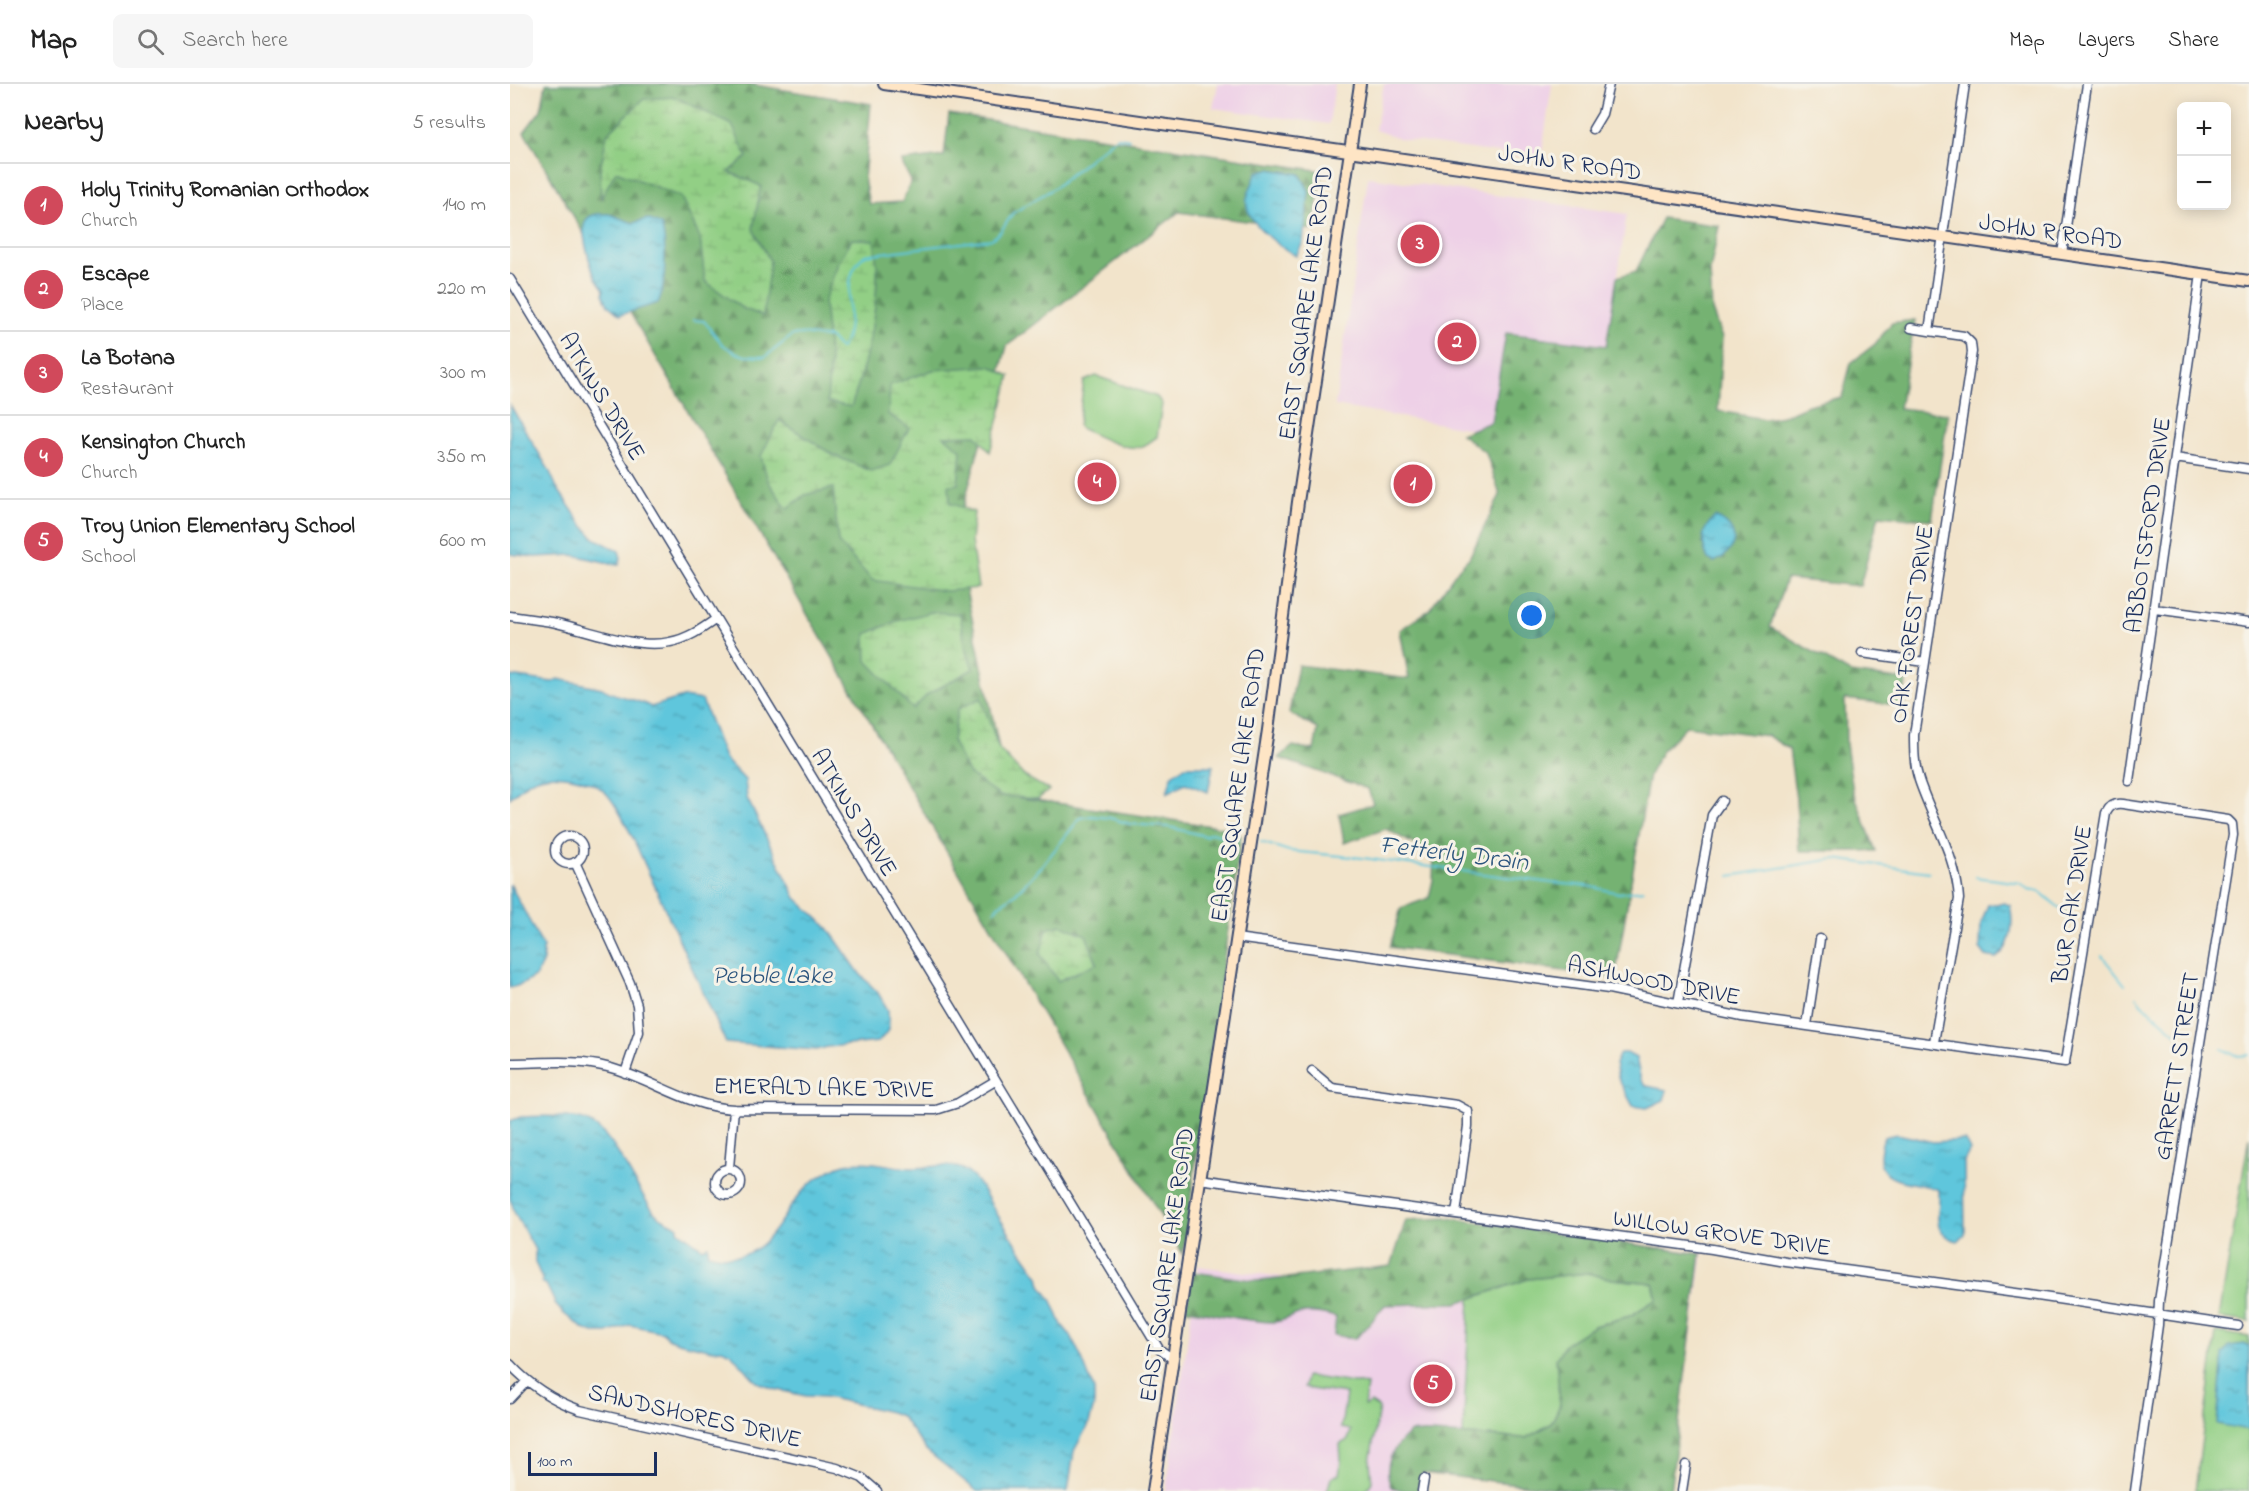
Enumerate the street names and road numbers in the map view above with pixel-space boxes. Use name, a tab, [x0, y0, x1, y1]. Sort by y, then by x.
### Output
street label: JOHN R ROAD	[1496, 137, 1644, 192]
street label: EAST SQUARE LAKE ROAD	[1271, 164, 1344, 443]
street label: JOHN R ROAD	[1977, 206, 2125, 261]
street label: ATKINS DRIVE	[549, 326, 653, 468]
street label: ABBOTSFORD DRIVE	[2117, 415, 2182, 636]
street label: OAK FOREST DRIVE	[1882, 523, 1945, 726]
street label: EAST SQUARE LAKE ROAD	[1203, 646, 1276, 925]
street label: ATKINS DRIVE	[801, 742, 905, 884]
street label: BUR OAK DRIVE	[2044, 823, 2103, 987]
street label: ASHWOOD DRIVE	[1564, 949, 1743, 1016]
street label: GARRETT STREET	[2146, 970, 2211, 1163]
street label: EMERALD LAKE DRIVE	[713, 1070, 935, 1109]
street label: EAST SQUARE LAKE ROAD	[1132, 1126, 1205, 1405]
street label: WILLOW GROVE DRIVE	[1611, 1202, 1833, 1267]
street label: SANDSHORES DRIVE	[584, 1376, 804, 1459]

